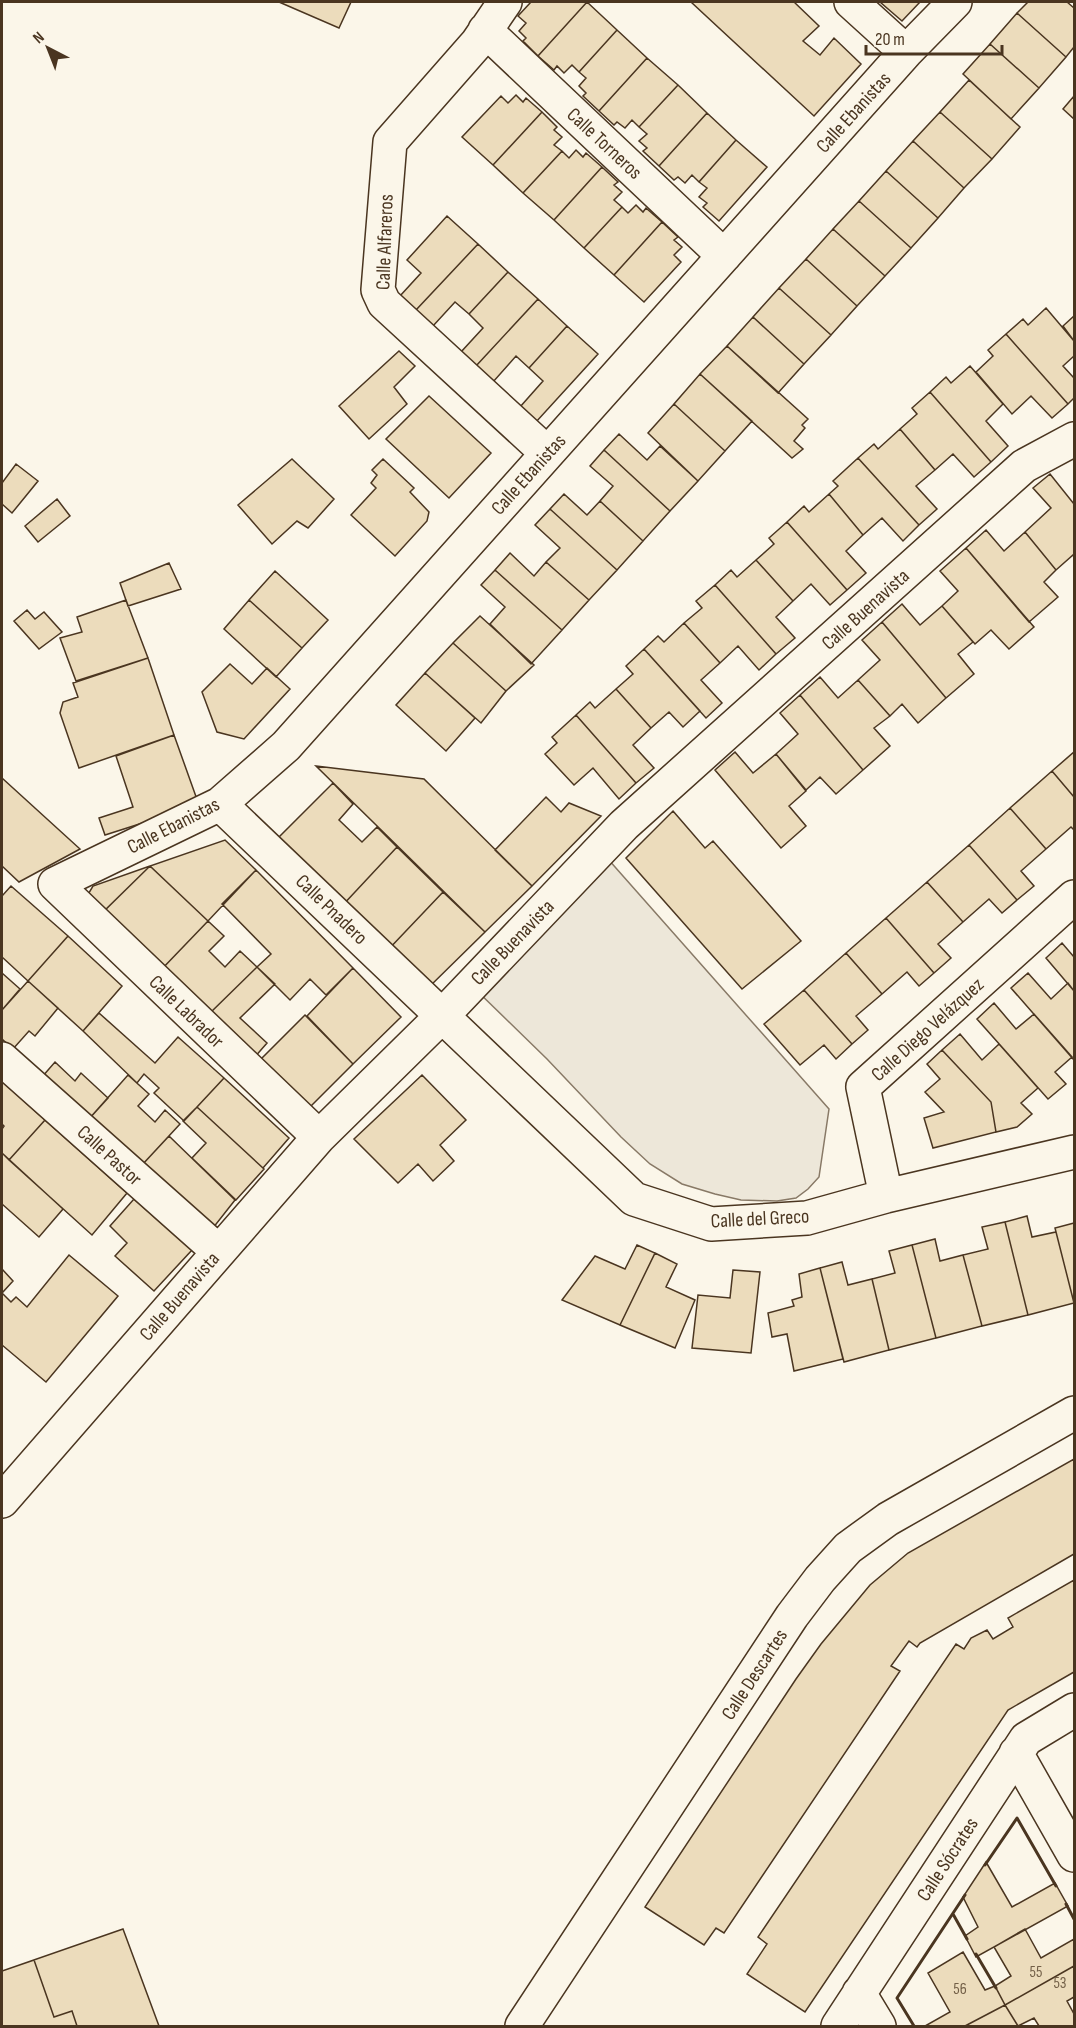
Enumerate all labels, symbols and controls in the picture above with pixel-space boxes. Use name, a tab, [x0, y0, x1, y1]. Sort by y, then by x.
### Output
north arrow	[18, 18, 78, 78]
scale bar	[866, 18, 1002, 56]
text: N	[29, 28, 48, 48]
text: 20 m	[875, 29, 905, 50]
street label: Calle Ebanistas	[811, 67, 896, 158]
street label: Calle Torneros	[562, 103, 647, 185]
street label: Calle Alfareros	[371, 194, 399, 290]
street label: Calle Ebanistas	[486, 429, 571, 520]
street label: Calle Buenavista	[817, 564, 914, 655]
street label: Calle Ebanistas	[123, 792, 224, 859]
street label: Calle Pnadero	[290, 870, 372, 950]
street label: Calle Buenavista	[466, 895, 559, 990]
street label: Calle Labrador	[144, 970, 229, 1053]
street label: Calle Diego Velázquez	[866, 973, 989, 1087]
street label: Calle Pastor	[72, 1120, 147, 1191]
street label: Calle del Greco	[710, 1204, 810, 1234]
street label: Calle Buenavista	[135, 1247, 225, 1346]
street label: Calle Descartes	[717, 1625, 793, 1724]
street label: Calle Sócrates	[912, 1813, 984, 1906]
house number: 55	[1030, 1963, 1042, 1982]
house number: 53	[1053, 1974, 1067, 1993]
house number: 56	[953, 1980, 967, 1999]

